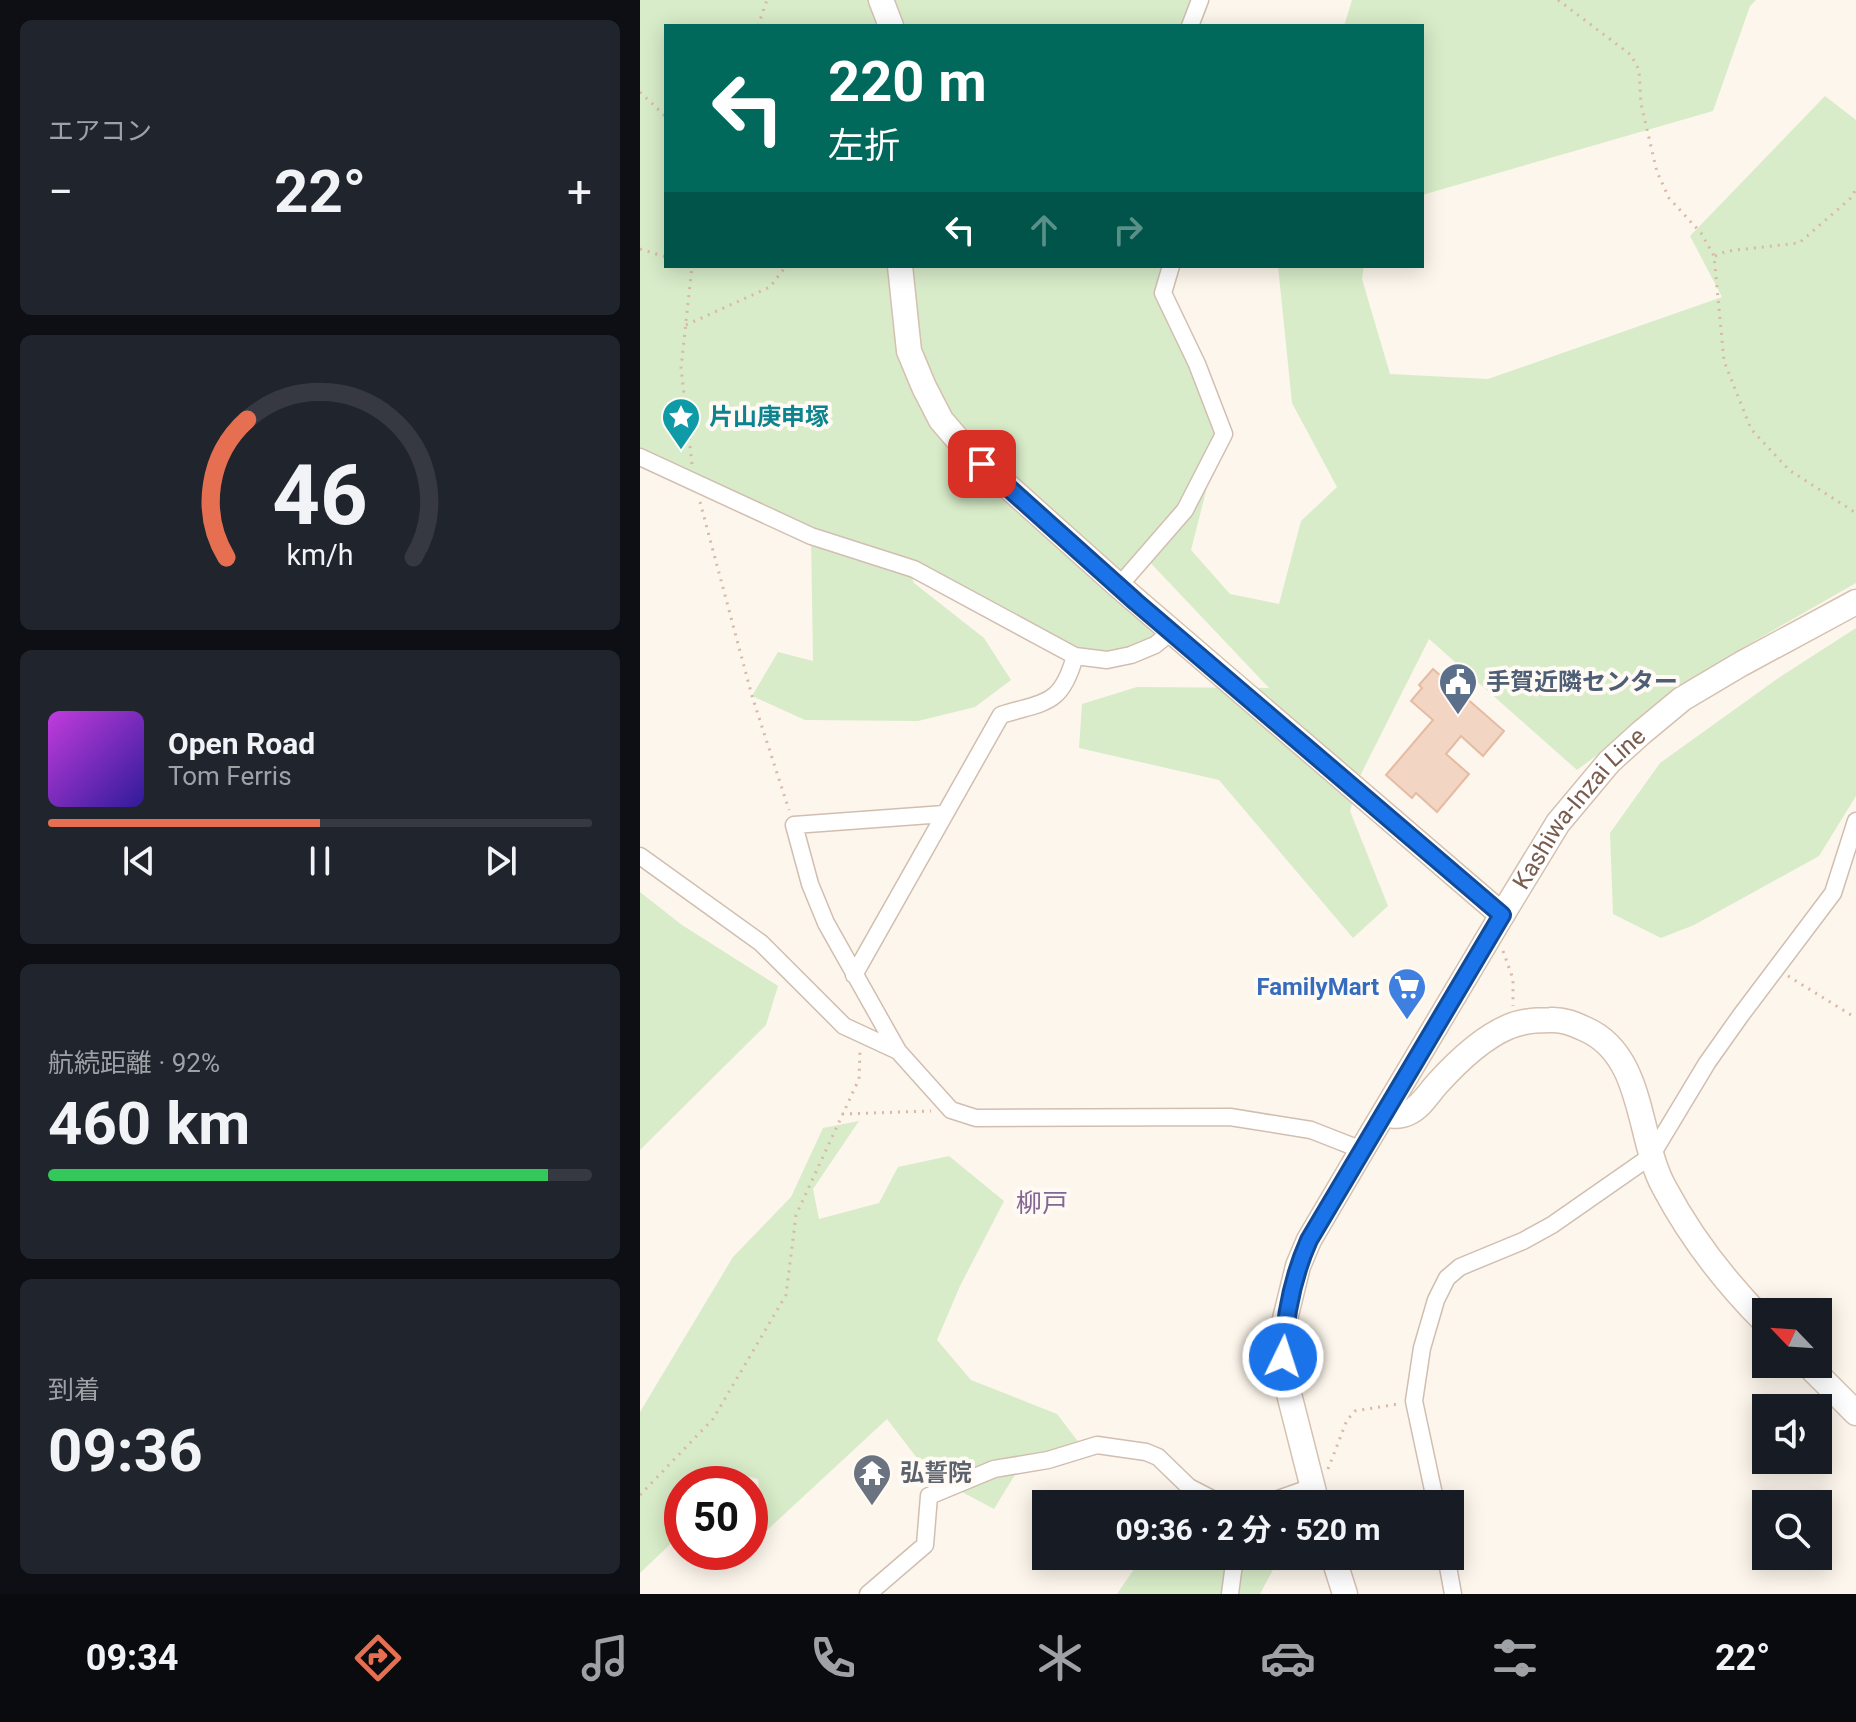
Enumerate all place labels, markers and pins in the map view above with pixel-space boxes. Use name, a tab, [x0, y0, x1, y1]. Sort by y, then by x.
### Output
place icon: 片山庚申塚	[660, 396, 702, 451]
place label: 片山庚申塚	[709, 403, 829, 431]
pin	[948, 430, 1016, 498]
public building icon: 手賀近隣センター	[1437, 661, 1479, 716]
place label: 手賀近隣センター	[1486, 668, 1678, 696]
supermarket icon: FamilyMart	[1386, 966, 1428, 1021]
place label: FamilyMart	[1256, 973, 1379, 1001]
temple icon: 弘誓院	[851, 1452, 893, 1507]
place label: 弘誓院	[900, 1459, 972, 1487]

